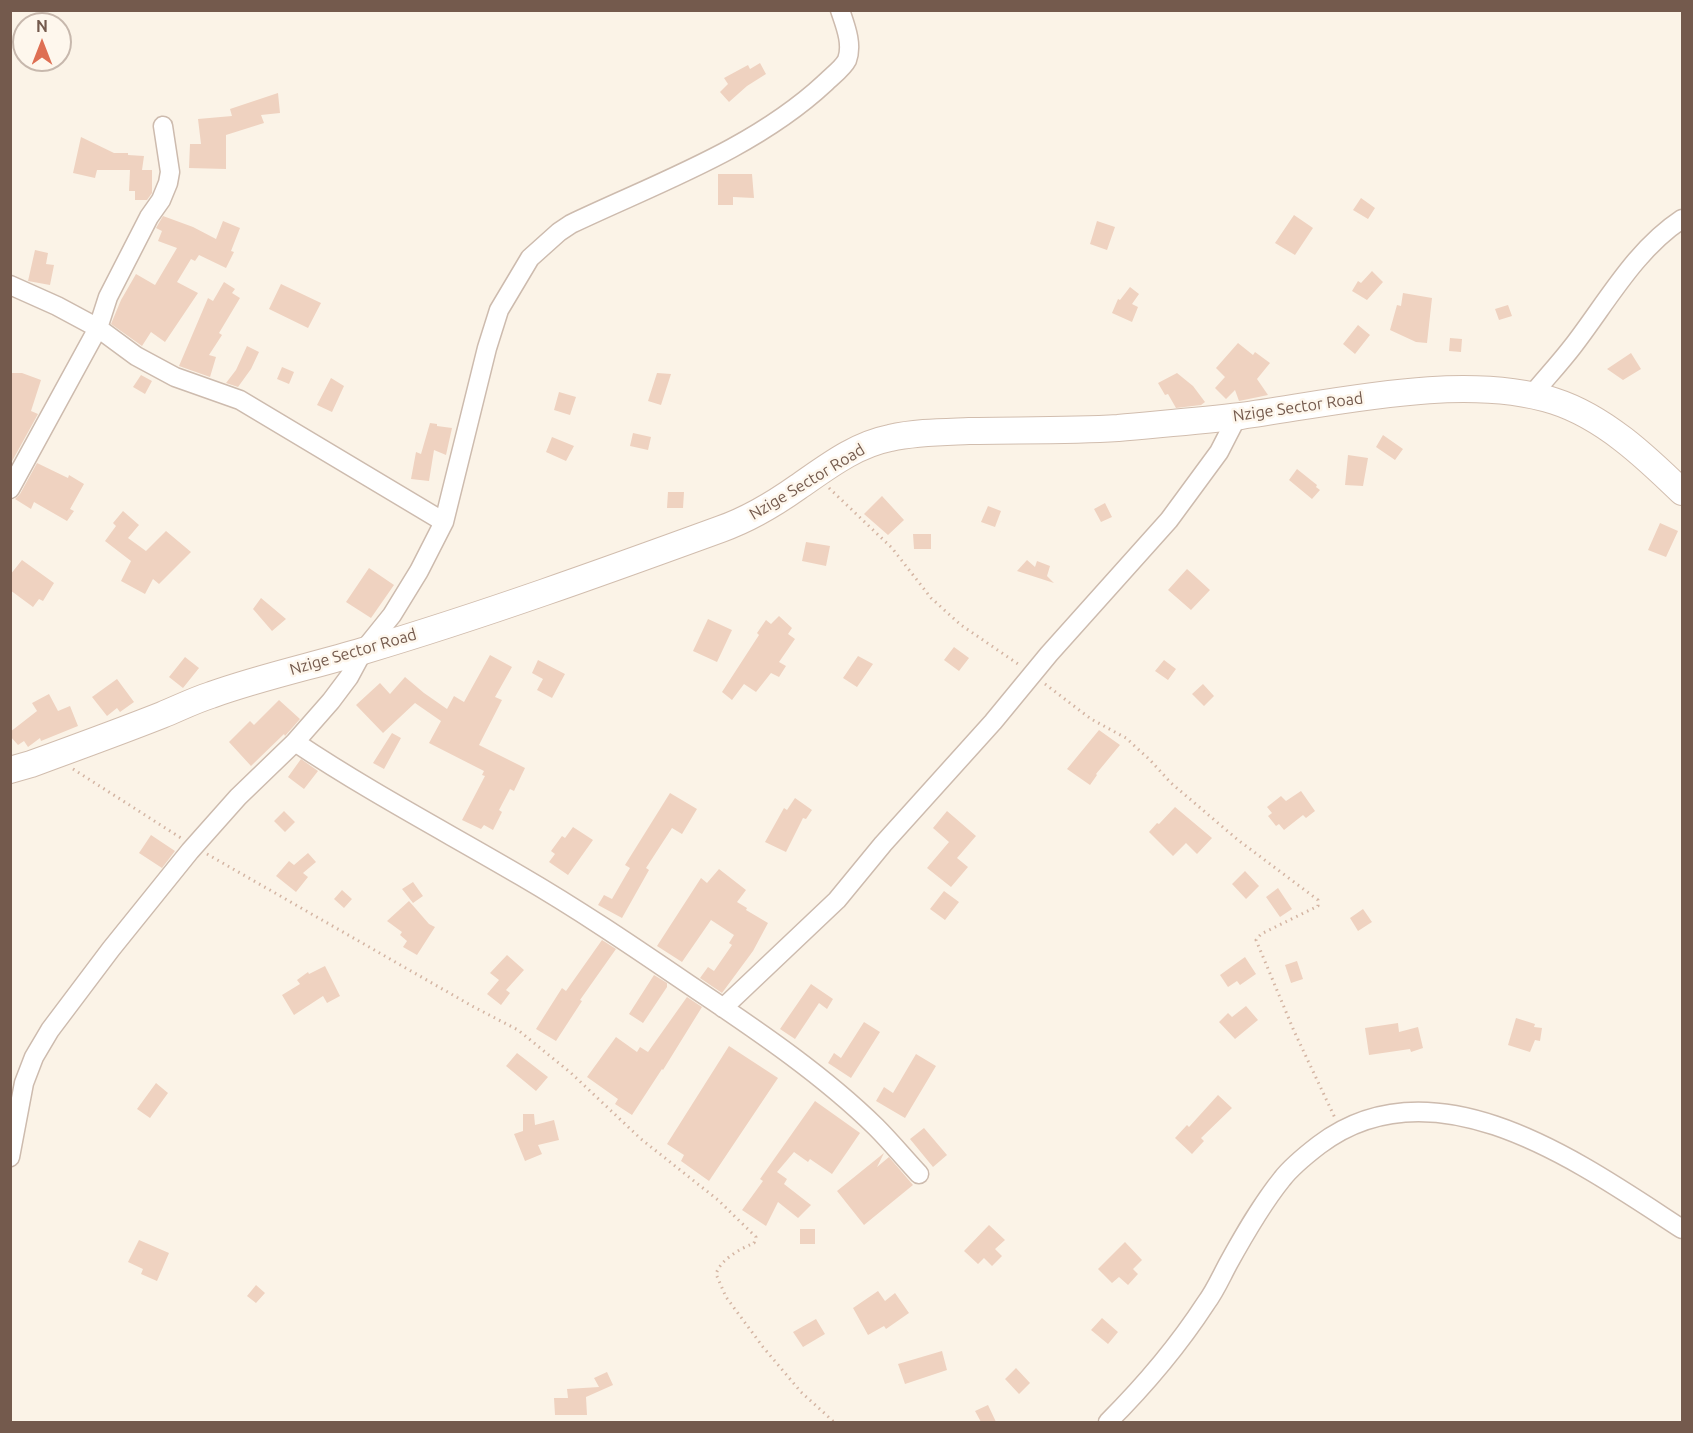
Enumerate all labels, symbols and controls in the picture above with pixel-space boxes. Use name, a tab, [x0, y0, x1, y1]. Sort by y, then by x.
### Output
north arrow	[12, 12, 72, 72]
text: N	[36, 17, 48, 35]
street label: Nzige Sector Road	[1232, 388, 1364, 426]
street label: Nzige Sector Road	[746, 440, 868, 524]
street label: Nzige Sector Road	[287, 625, 419, 679]

